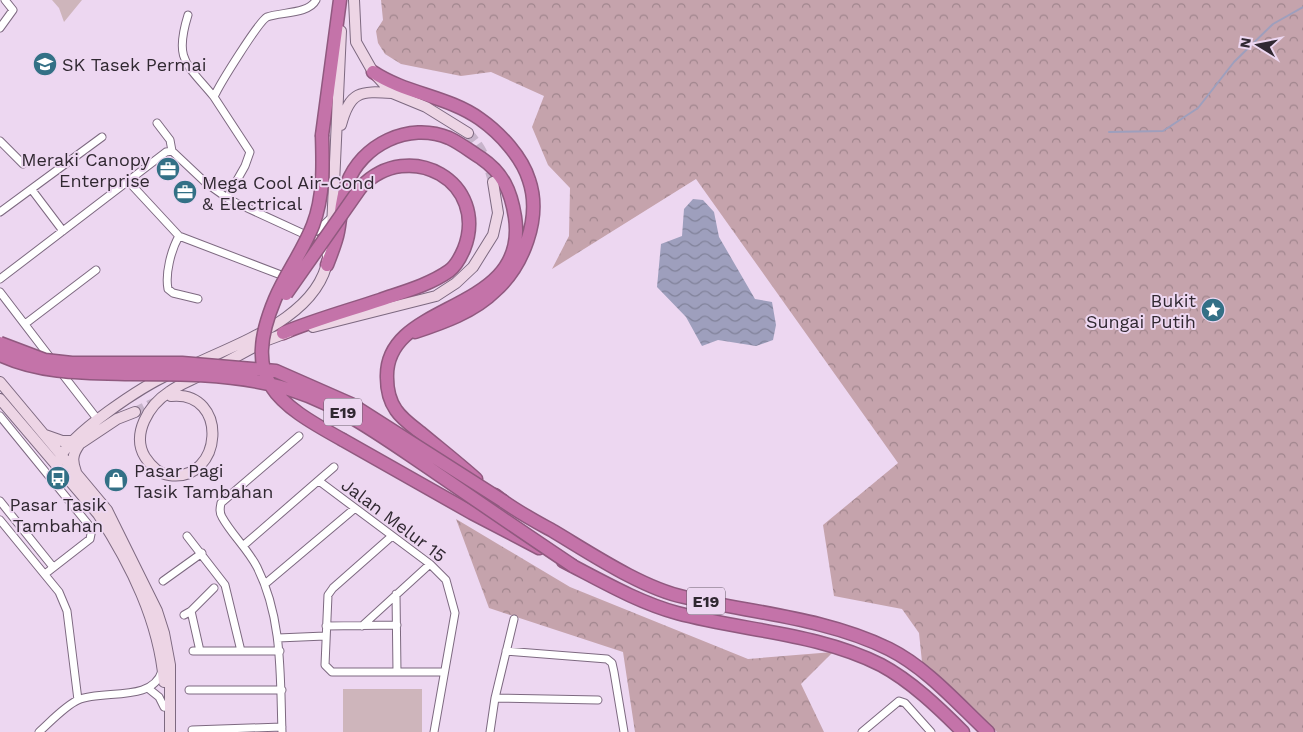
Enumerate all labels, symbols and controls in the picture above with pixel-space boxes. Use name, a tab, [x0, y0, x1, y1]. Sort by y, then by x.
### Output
north arrow	[1233, 20, 1283, 70]
text: N	[1236, 36, 1254, 49]
school or university icon: SK Tasek Permai	[32, 51, 58, 77]
place label: SK Tasek Permai	[62, 54, 207, 75]
place label: Meraki Canopy Enterprise	[21, 149, 151, 191]
office icon: Meraki Canopy Enterprise	[155, 156, 181, 182]
place label: Mega Cool Air-Cond & Electrical	[202, 172, 375, 214]
office icon: Mega Cool Air-Cond & Electrical	[172, 179, 198, 205]
place label: Bukit Sungai Putih	[1086, 290, 1196, 332]
place icon: Bukit Sungai Putih	[1200, 297, 1226, 323]
road number: E19	[324, 398, 362, 426]
place label: Pasar Pagi Tasik Tambahan	[134, 460, 273, 502]
bus stop icon: Pasar Tasik Tambahan	[45, 465, 71, 491]
shop icon: Pasar Pagi Tasik Tambahan	[103, 467, 129, 493]
street label: Jalan Melur 15	[338, 474, 450, 566]
place label: Pasar Tasik Tambahan	[9, 494, 107, 536]
road number: E19	[687, 588, 725, 614]

